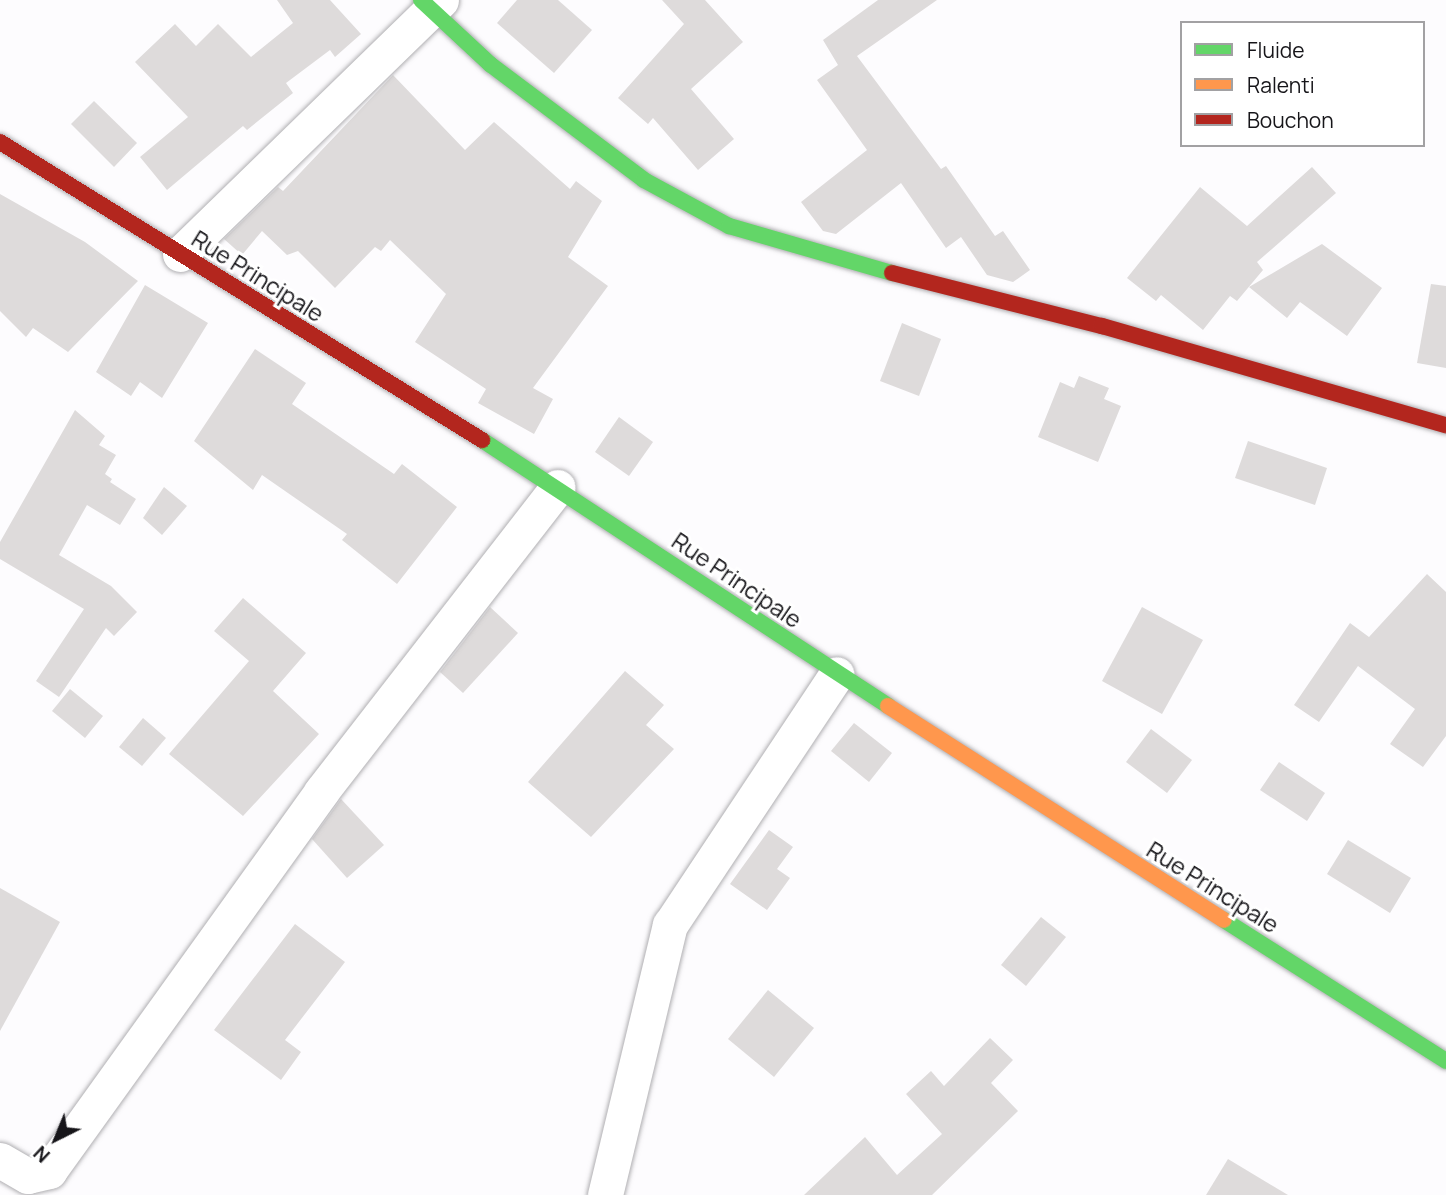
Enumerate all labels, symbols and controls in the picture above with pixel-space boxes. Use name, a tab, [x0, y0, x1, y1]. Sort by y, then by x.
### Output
legend	[1180, 21, 1425, 147]
text: Fluide	[1247, 36, 1305, 64]
text: Ralenti	[1247, 71, 1315, 99]
text: Bouchon	[1247, 106, 1334, 134]
street label: Rue Principale	[187, 224, 329, 328]
street label: Rue Principale	[667, 527, 807, 633]
street label: Rue Principale	[1142, 835, 1284, 939]
north arrow	[21, 1104, 91, 1174]
text: N	[28, 1140, 56, 1169]

